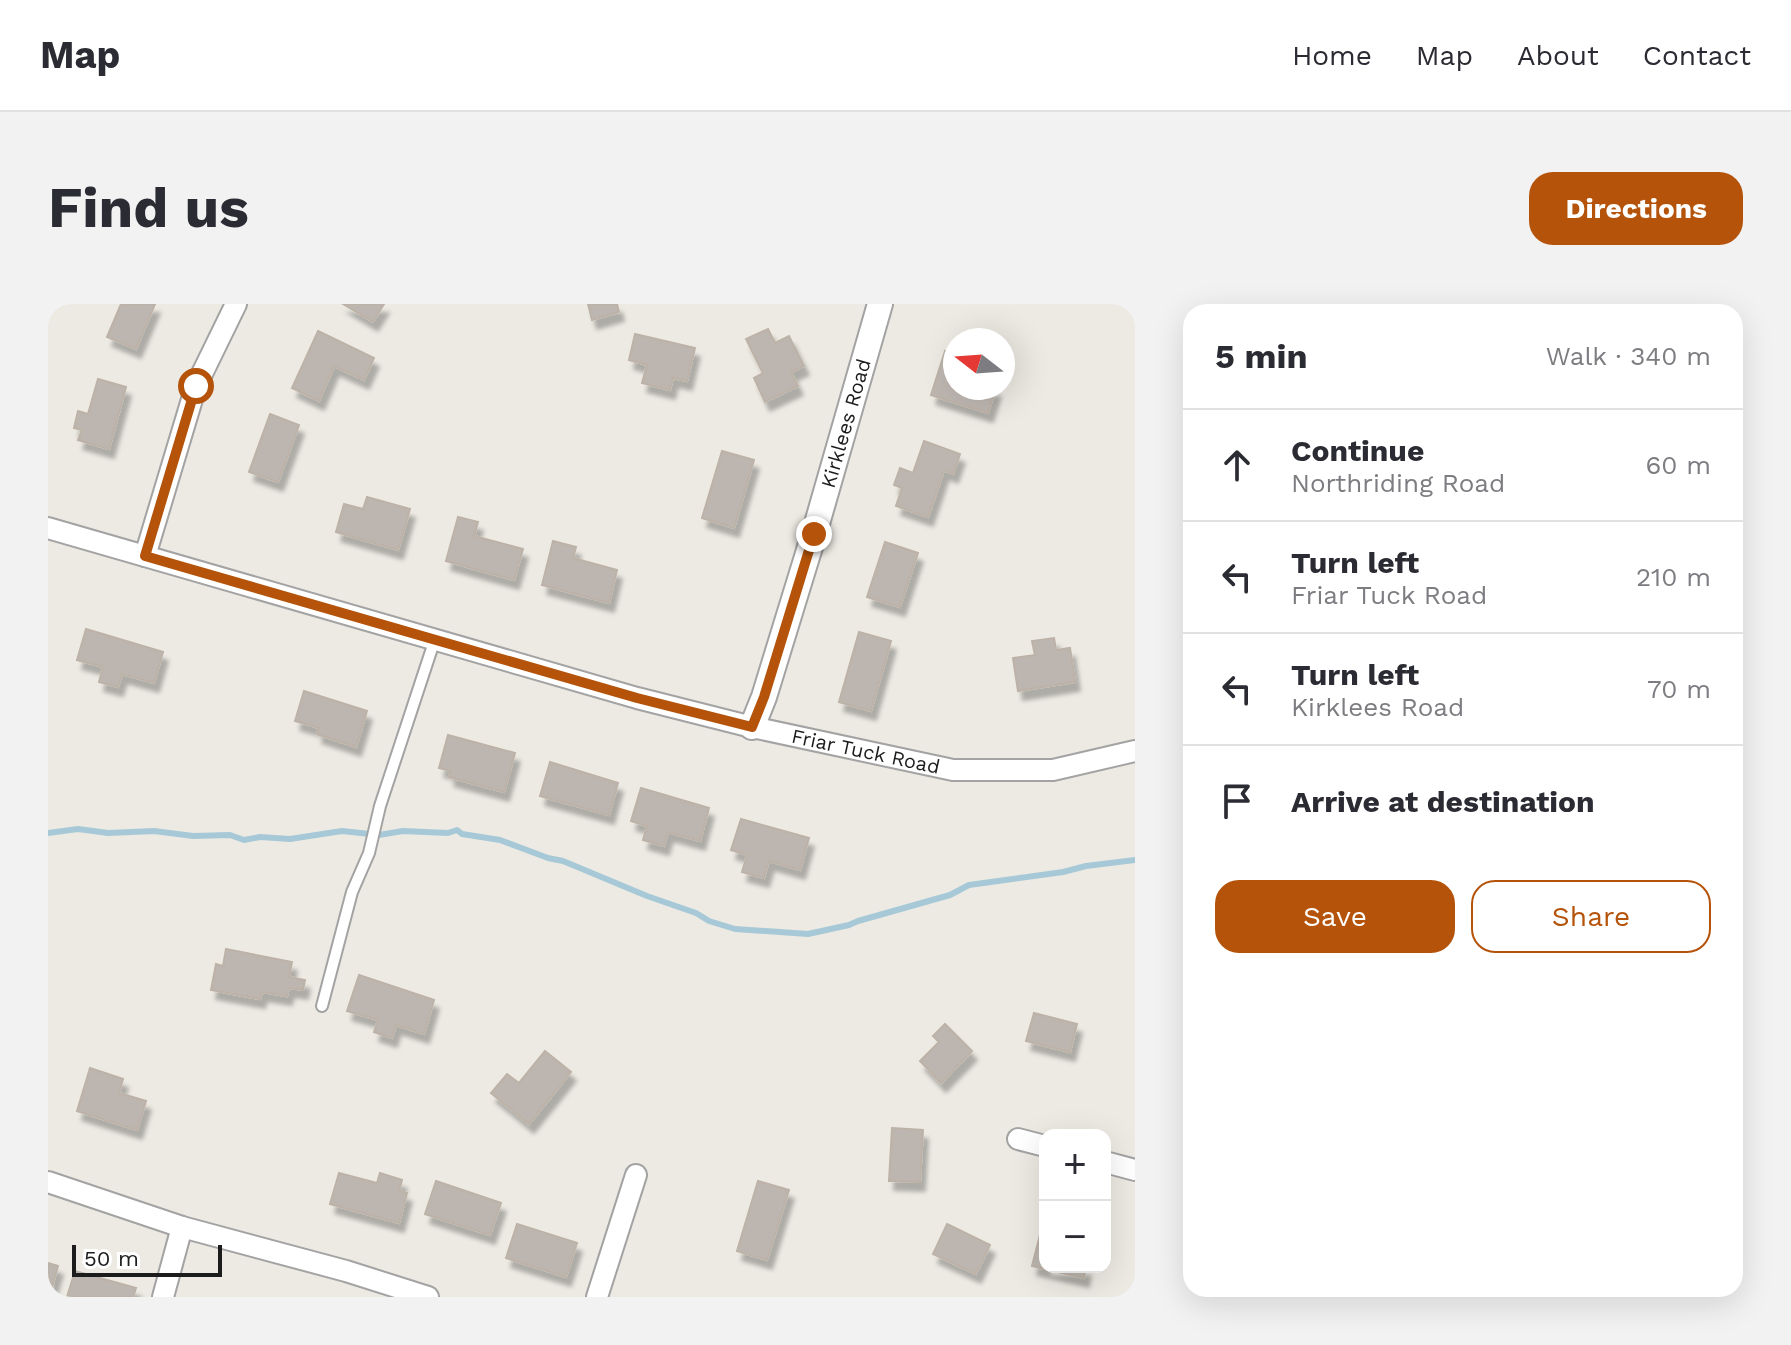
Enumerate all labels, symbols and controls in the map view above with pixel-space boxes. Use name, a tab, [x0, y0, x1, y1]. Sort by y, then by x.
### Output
text: Map	[40, 33, 120, 77]
text: Home	[1292, 39, 1372, 72]
text: Map	[1416, 39, 1473, 72]
text: About	[1517, 39, 1599, 72]
text: Contact	[1643, 39, 1751, 72]
button: Directions	[1529, 172, 1743, 245]
text: Find us	[48, 175, 249, 241]
north arrow	[943, 328, 1015, 400]
text: 5 min	[1215, 336, 1308, 376]
text: Walk · 340 m	[1546, 341, 1711, 371]
street label: Kirklees Road	[816, 356, 876, 491]
route start	[178, 368, 214, 404]
text: Continue	[1291, 433, 1424, 468]
icon: ahead	[1215, 443, 1259, 487]
text: 60 m	[1645, 450, 1711, 480]
text: Northriding Road	[1291, 468, 1505, 498]
route end	[796, 516, 832, 552]
text: Turn left	[1291, 545, 1419, 580]
icon: left	[1215, 555, 1259, 599]
text: 210 m	[1636, 562, 1711, 592]
text: Friar Tuck Road	[1291, 580, 1487, 610]
text: Turn left	[1291, 657, 1419, 692]
icon: left	[1215, 667, 1259, 711]
text: 70 m	[1647, 674, 1711, 704]
text: Kirklees Road	[1291, 692, 1464, 722]
street label: Friar Tuck Road	[789, 724, 942, 779]
icon: arrive	[1215, 779, 1259, 823]
text: Arrive at destination	[1291, 784, 1595, 819]
button: Save	[1215, 880, 1455, 953]
button: Share	[1471, 880, 1711, 953]
map controls	[1039, 1129, 1111, 1273]
button: +	[1039, 1129, 1111, 1201]
button: −	[1039, 1201, 1111, 1273]
scale bar	[72, 1241, 222, 1277]
text: 50 m	[84, 1246, 139, 1271]

